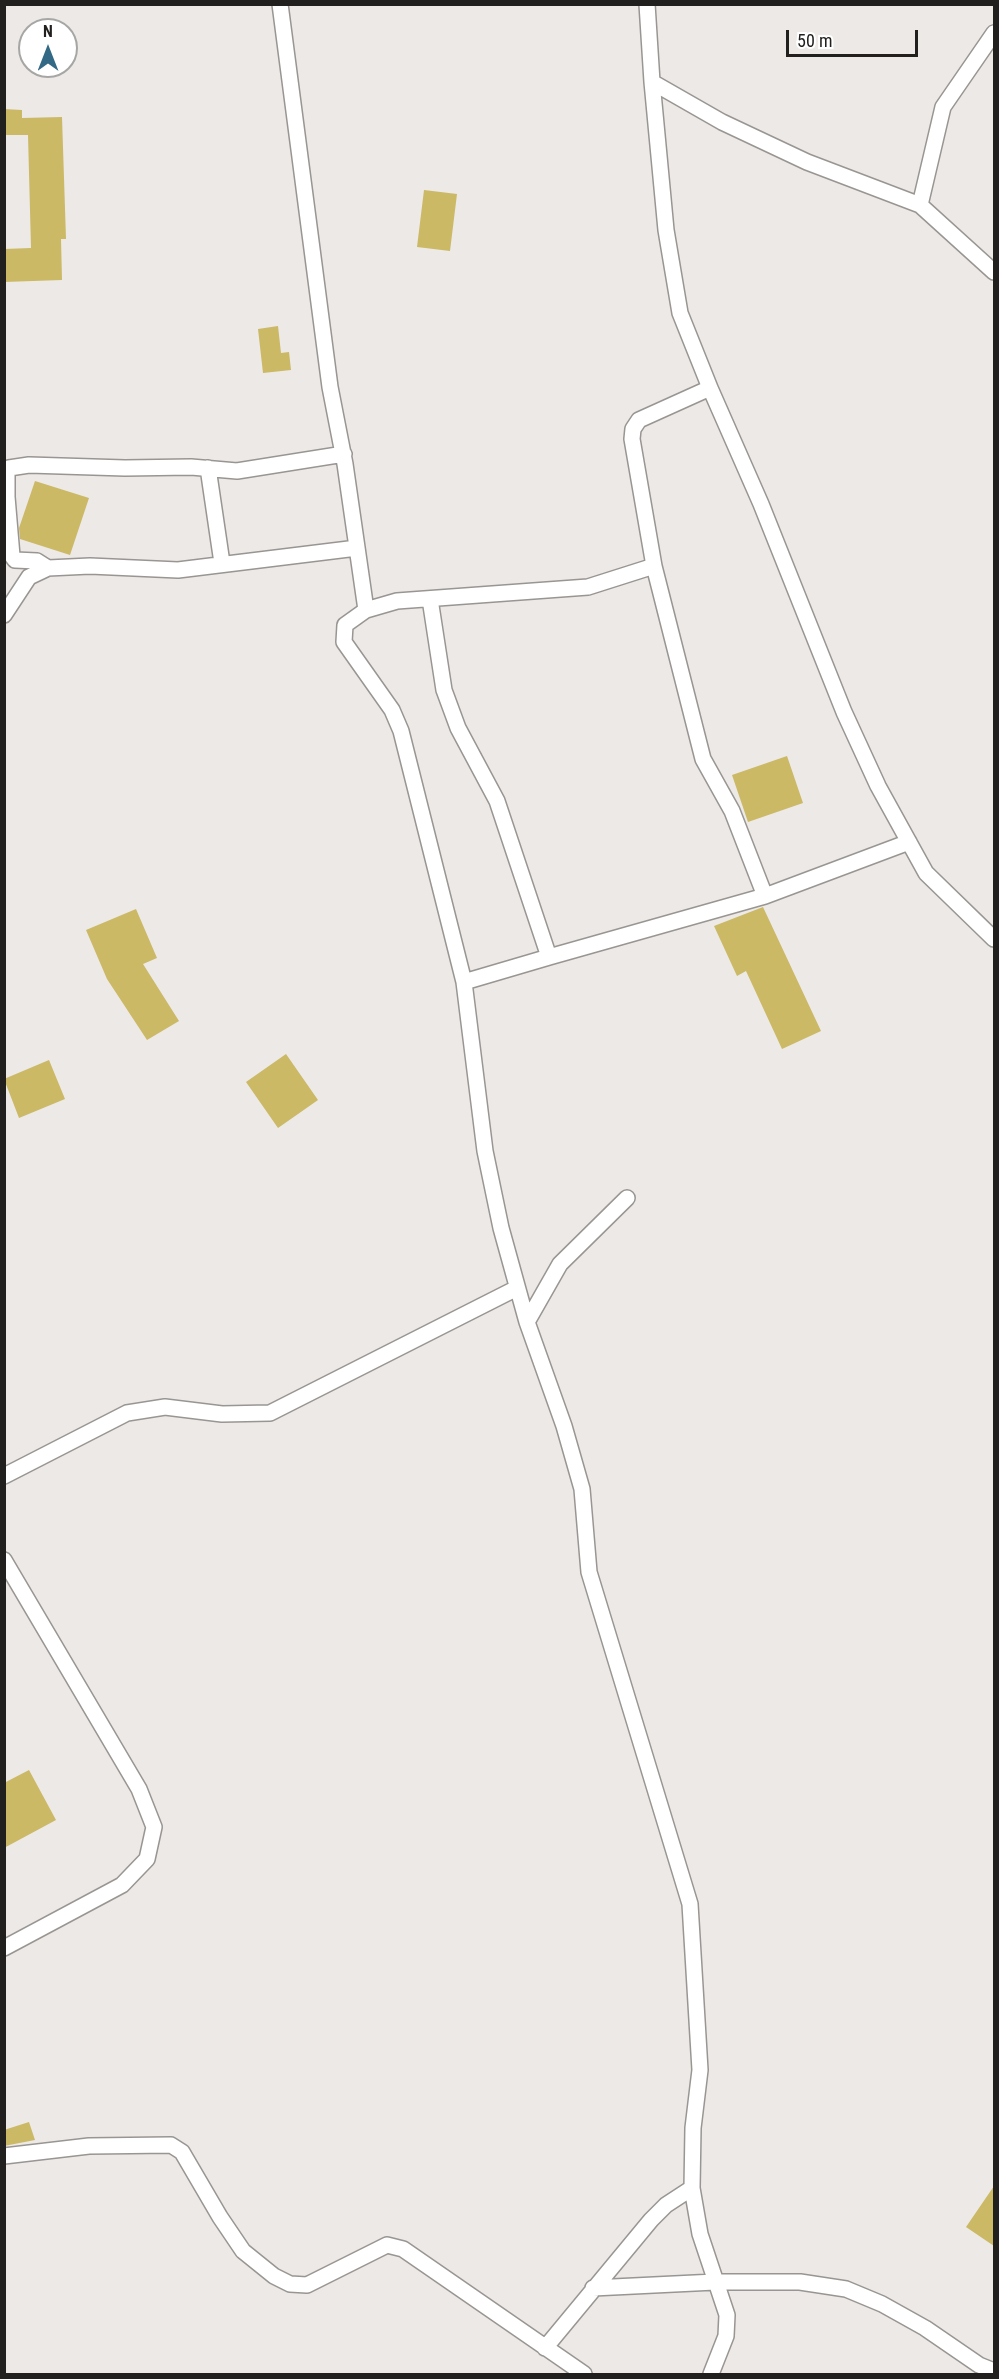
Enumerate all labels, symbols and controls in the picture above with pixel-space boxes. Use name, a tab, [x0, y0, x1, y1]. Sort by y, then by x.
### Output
north arrow	[18, 18, 78, 78]
scale bar	[789, 18, 921, 56]
text: N	[43, 22, 53, 41]
text: 50 m	[797, 30, 832, 51]

